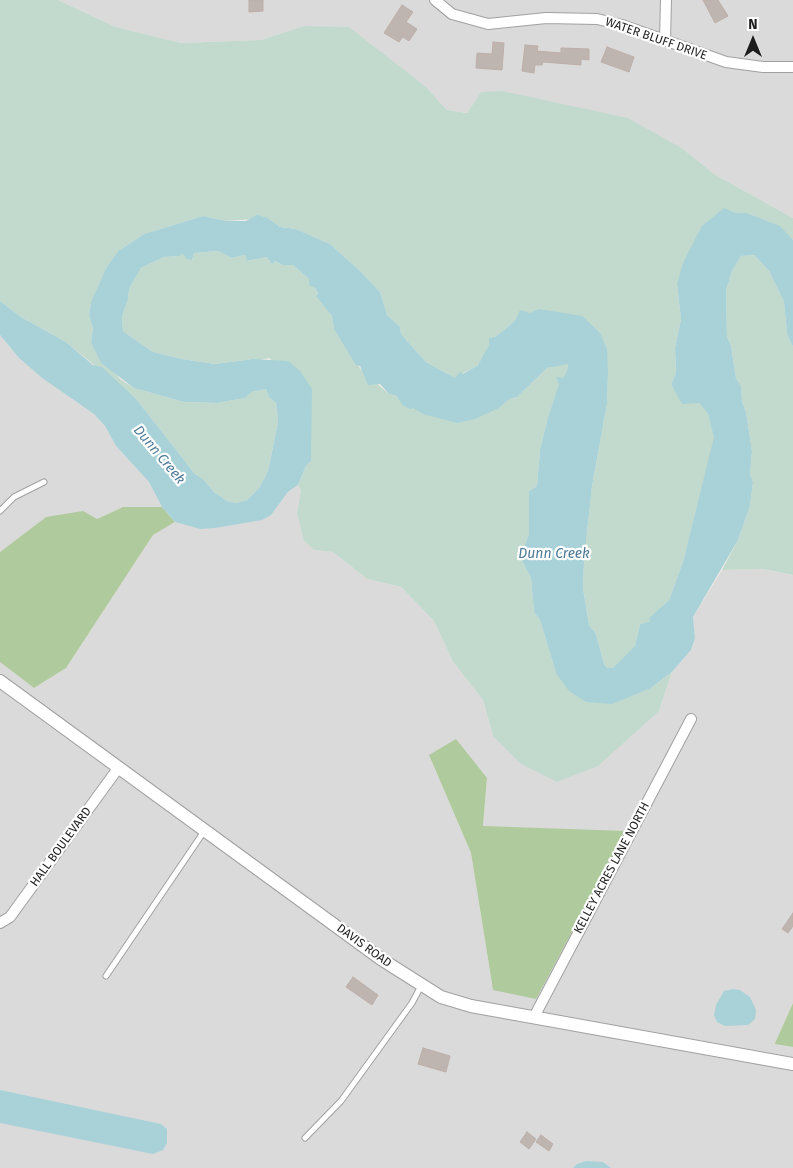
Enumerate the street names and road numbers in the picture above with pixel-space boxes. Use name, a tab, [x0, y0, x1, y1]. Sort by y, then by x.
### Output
street label: WATER BLUFF DRIVE	[603, 15, 709, 63]
street label: KELLEY ACRES LANE NORTH	[571, 800, 653, 936]
street label: HALL BOULEVARD	[27, 805, 95, 889]
street label: DAVIS ROAD	[334, 921, 394, 971]

